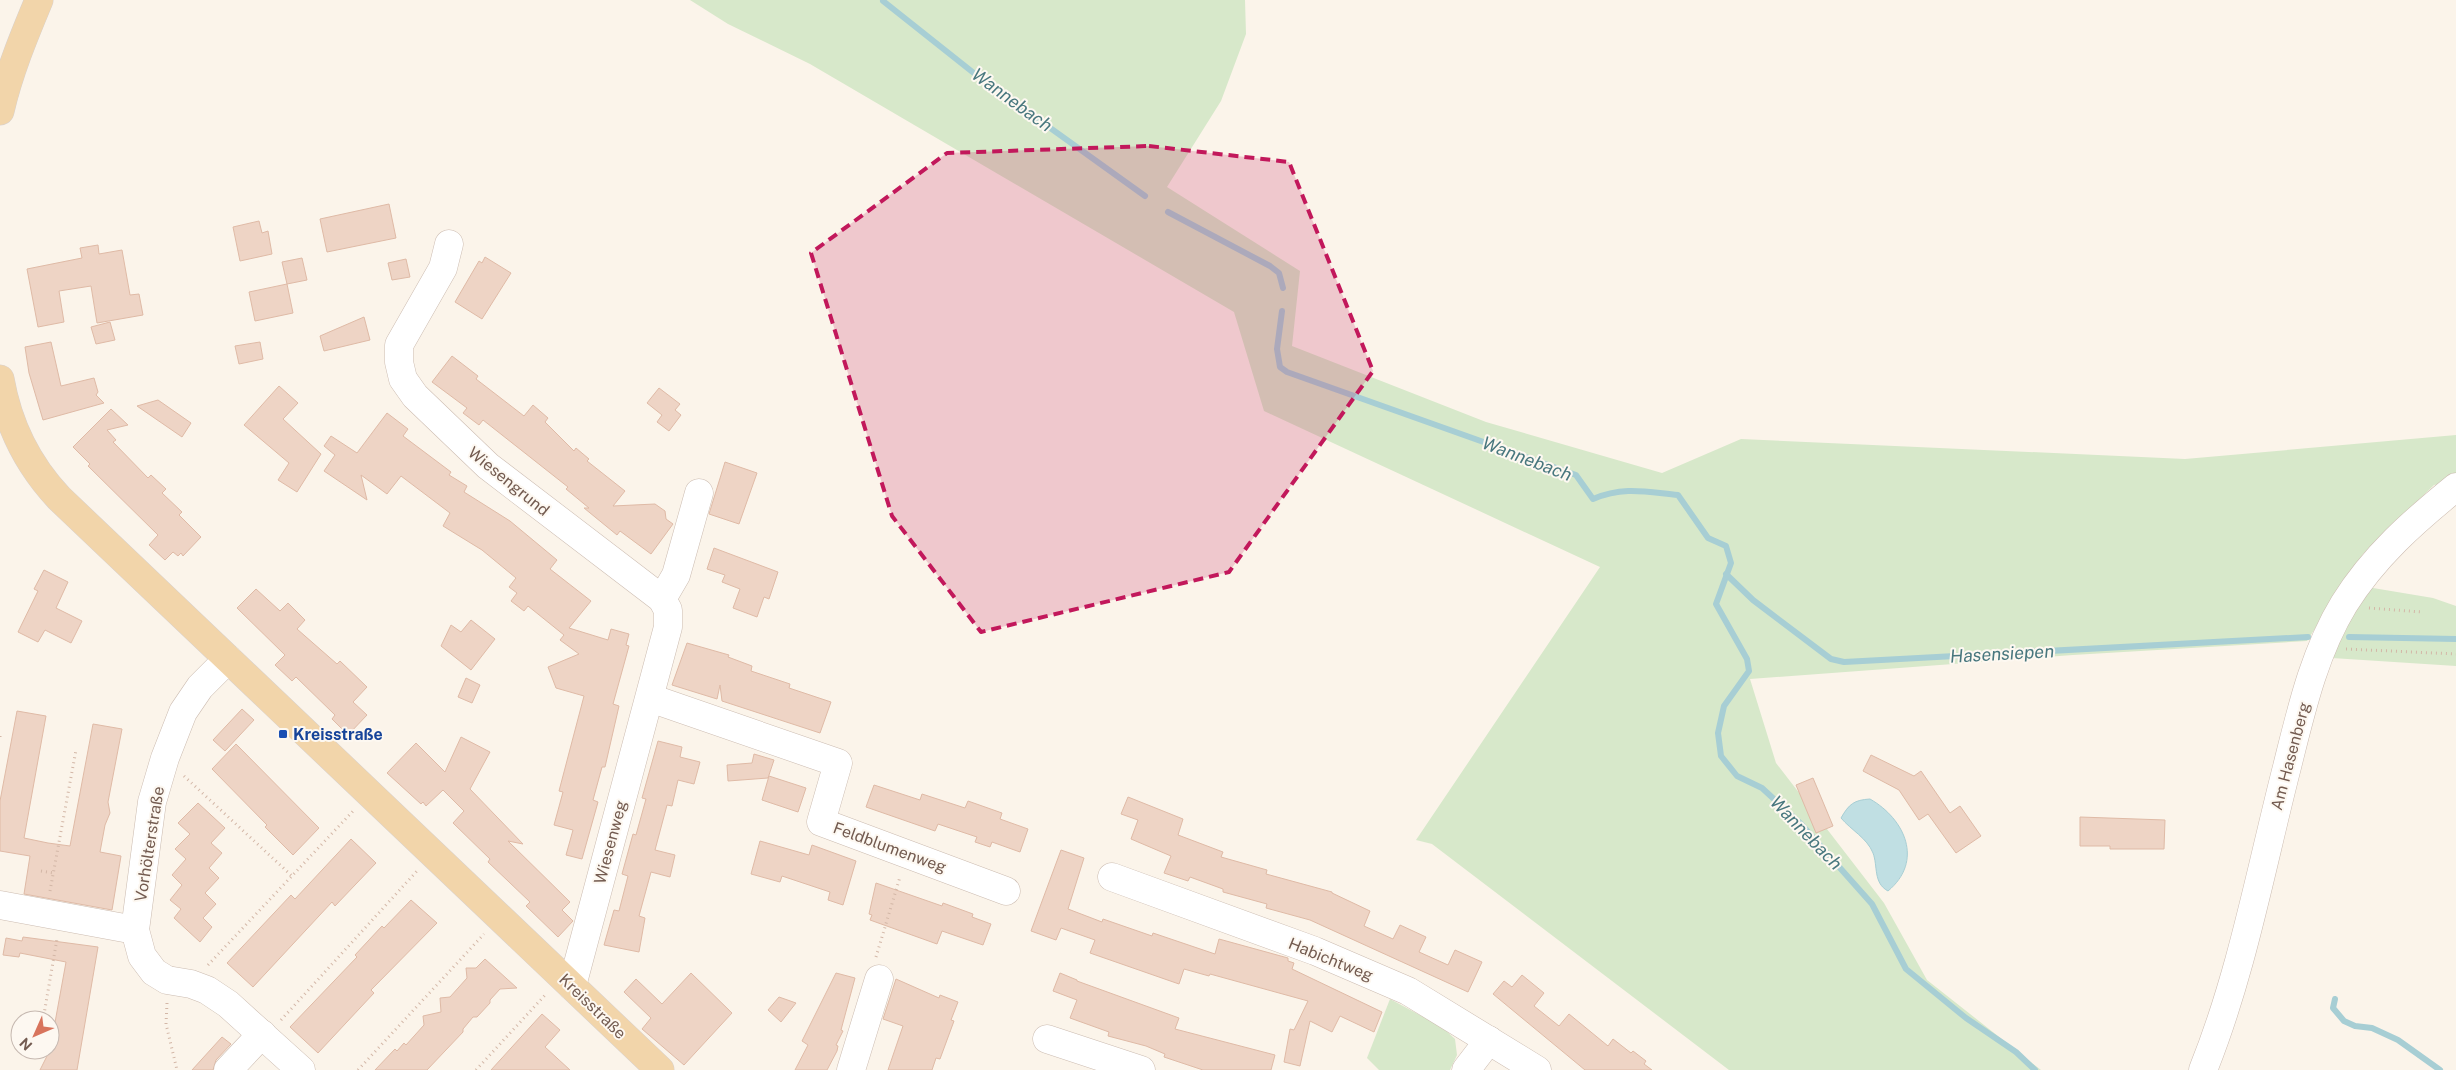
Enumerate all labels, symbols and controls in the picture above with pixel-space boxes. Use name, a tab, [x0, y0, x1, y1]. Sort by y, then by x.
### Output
water label: Wannebach	[968, 63, 1057, 136]
water label: Wannebach	[1479, 432, 1575, 485]
street label: Wiesengrund	[464, 443, 553, 520]
water label: Hasensiepen	[1949, 640, 2055, 667]
street label: Am Hasenberg	[2267, 700, 2314, 812]
place label: Kreisstraße	[293, 725, 383, 744]
marker: Kreisstraße	[277, 728, 289, 740]
street label: Vorhölterstraße	[131, 785, 168, 903]
water label: Wannebach	[1766, 791, 1847, 874]
street label: Wiesenweg	[590, 798, 631, 886]
street label: Feldblumenweg	[831, 818, 949, 877]
street label: Habichtweg	[1286, 934, 1376, 985]
street label: Kreisstraße	[555, 970, 630, 1043]
north arrow	[10, 1010, 60, 1060]
text: N	[16, 1035, 35, 1054]

